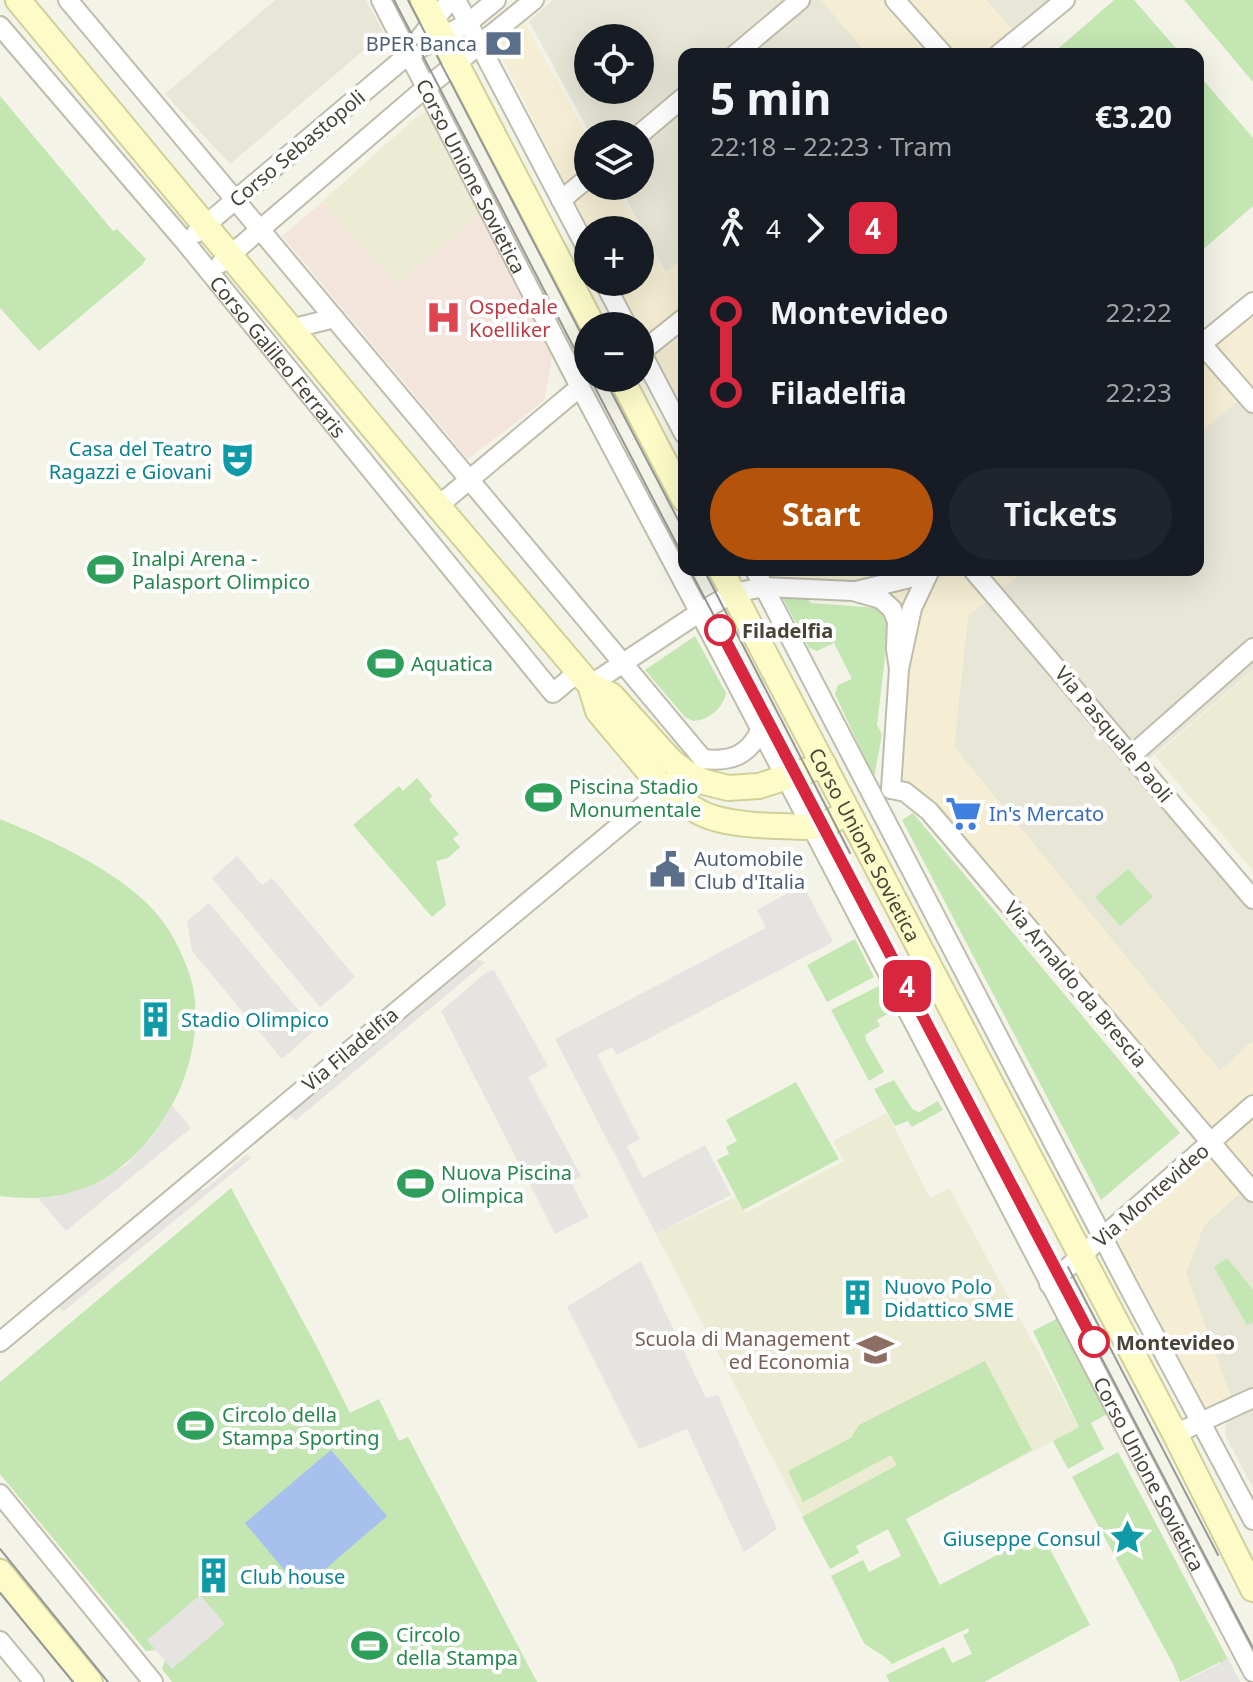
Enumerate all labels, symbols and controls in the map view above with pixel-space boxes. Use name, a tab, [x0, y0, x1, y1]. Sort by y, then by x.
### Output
bank icon: BPER Banca	[484, 24, 522, 62]
map controls	[574, 24, 654, 392]
button: locate	[574, 24, 654, 104]
place label: BPER Banca	[366, 30, 477, 57]
text: 5 min	[710, 68, 831, 128]
street label: Corso Unione Sovietica	[410, 74, 533, 278]
street label: Corso Sebastopoli	[223, 83, 371, 213]
text: €3.20	[1095, 96, 1172, 137]
button: layers	[574, 120, 654, 200]
text: 22:18 – 22:23 · Tram	[710, 128, 952, 164]
icon: walk	[710, 206, 754, 250]
icon: forward	[793, 206, 837, 250]
text: 4	[865, 209, 881, 247]
text: 4	[766, 210, 781, 246]
button: +	[574, 216, 654, 296]
street label: Corso Galileo Ferraris	[204, 270, 353, 443]
text: Montevideo	[770, 292, 949, 333]
place label: Ospedale Koelliker	[469, 293, 558, 343]
text: 22:22	[1106, 294, 1172, 330]
hospital icon: Ospedale Koelliker	[424, 299, 462, 337]
button: −	[574, 312, 654, 392]
text: Filadelfia	[770, 372, 907, 413]
text: 22:23	[1106, 374, 1172, 410]
place label: Casa del Teatro Ragazzi e Giovani	[49, 435, 212, 485]
theatre icon: Casa del Teatro Ragazzi e Giovani	[219, 440, 257, 478]
button: Start	[710, 468, 933, 560]
button: Tickets	[949, 468, 1172, 560]
place label: Inalpi Arena - Palasport Olimpico	[132, 545, 310, 595]
sports icon: Inalpi Arena - Palasport Olimpico	[87, 551, 125, 589]
marker: Filadelfia	[705, 615, 735, 645]
place label: Filadelfia	[742, 617, 833, 644]
sports icon: Aquatica	[366, 644, 404, 682]
place label: Aquatica	[411, 650, 493, 677]
street label: Via Pasquale Paoli	[1049, 660, 1179, 808]
street label: Corso Unione Sovietica	[803, 743, 927, 946]
place label: Piscina Stadio Monumentale	[569, 773, 701, 823]
sports icon: Piscina Stadio Monumentale	[524, 778, 562, 816]
supermarket icon: In's Mercato	[944, 794, 982, 832]
place label: In's Mercato	[989, 800, 1104, 827]
place label: Automobile Club d'Italia	[694, 845, 805, 895]
public building icon: Automobile Club d'Italia	[649, 851, 687, 889]
street label: Via Arnaldo da Brescia	[998, 895, 1154, 1073]
line badge: 4	[881, 960, 933, 1012]
text: 4	[899, 967, 915, 1005]
building icon: Stadio Olimpico	[136, 1000, 174, 1038]
street label: Via Filadelfia	[296, 1001, 404, 1097]
place label: Stadio Olimpico	[181, 1006, 329, 1033]
street label: Via Montevideo	[1087, 1137, 1215, 1253]
place label: Nuova Piscina Olimpica	[441, 1159, 572, 1209]
sports icon: Nuova Piscina Olimpica	[396, 1164, 434, 1202]
place label: Nuovo Polo Didattico SME	[884, 1273, 1014, 1323]
building icon: Nuovo Polo Didattico SME	[839, 1279, 877, 1317]
place label: Scuola di Management ed Economia	[635, 1325, 850, 1375]
marker: Montevideo	[1079, 1327, 1109, 1357]
place label: Montevideo	[1116, 1329, 1235, 1356]
school or university icon: Scuola di Management ed Economia	[857, 1330, 895, 1368]
street label: Corso Unione Sovietica	[1088, 1372, 1211, 1575]
place label: Circolo della Stampa Sporting	[222, 1401, 380, 1451]
sports icon: Circolo della Stampa Sporting	[177, 1406, 215, 1444]
place icon: Giuseppe Consul	[1108, 1519, 1146, 1557]
place label: Giuseppe Consul	[943, 1525, 1101, 1552]
building icon: Club house	[195, 1557, 233, 1595]
place label: Club house	[240, 1563, 345, 1590]
place label: Circolo della Stampa	[396, 1621, 518, 1671]
sports icon: Circolo della Stampa	[351, 1627, 389, 1665]

